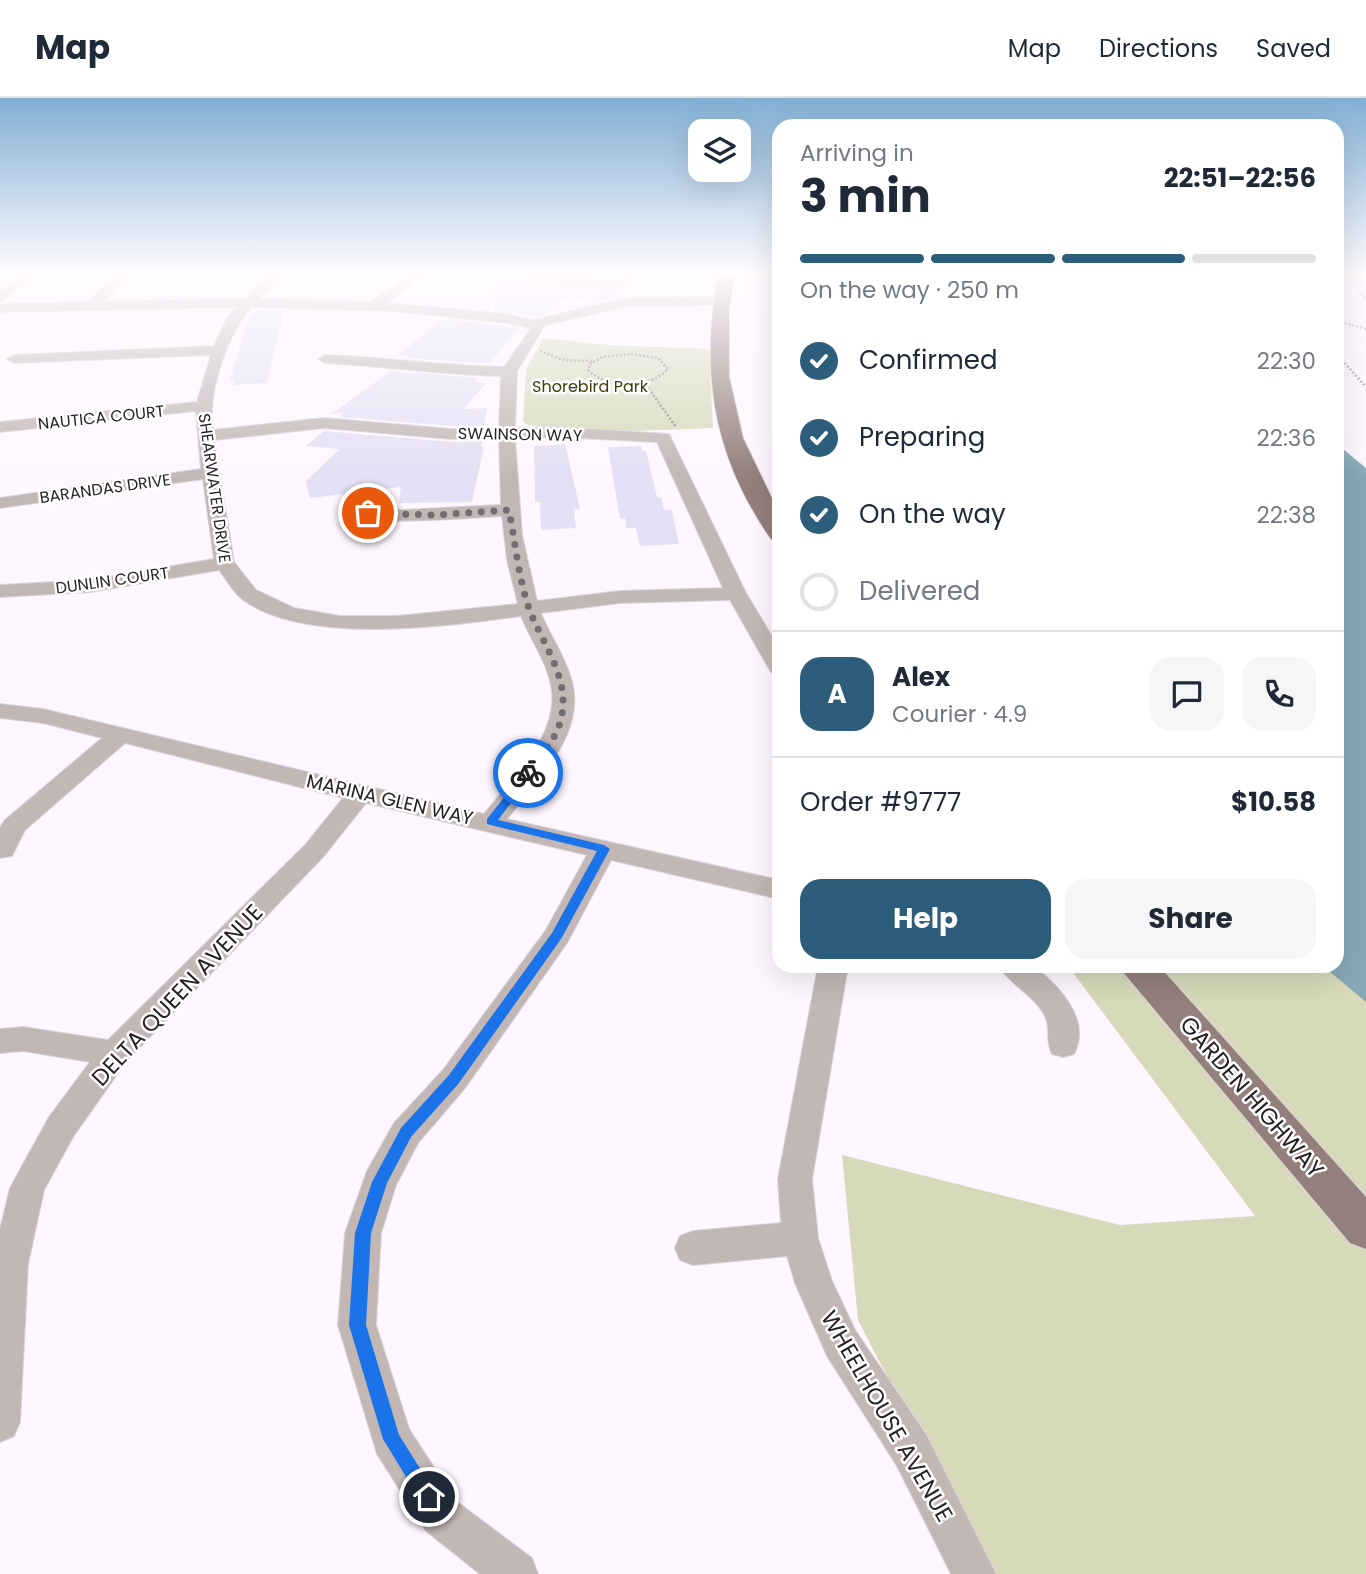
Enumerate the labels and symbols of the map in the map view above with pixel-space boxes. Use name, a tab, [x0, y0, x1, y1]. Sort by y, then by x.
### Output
park label: Shorebird Park	[532, 375, 649, 398]
street label: NAUTICA COURT	[37, 399, 166, 436]
street label: SHEARWATER DRIVE	[193, 412, 236, 564]
street label: SWAINSON WAY	[458, 422, 583, 447]
street label: BARANDAS DRIVE	[38, 468, 172, 509]
pin	[338, 483, 398, 543]
street label: DUNLIN COURT	[54, 561, 170, 600]
courier	[493, 738, 563, 808]
street label: MARINA GLEN WAY	[304, 767, 476, 832]
street label: DELTA QUEEN AVENUE	[84, 897, 270, 1093]
street label: GARDEN HIGHWAY	[1173, 1009, 1331, 1185]
street label: WHEELHOUSE AVENUE	[813, 1304, 961, 1528]
pin	[399, 1467, 459, 1527]

